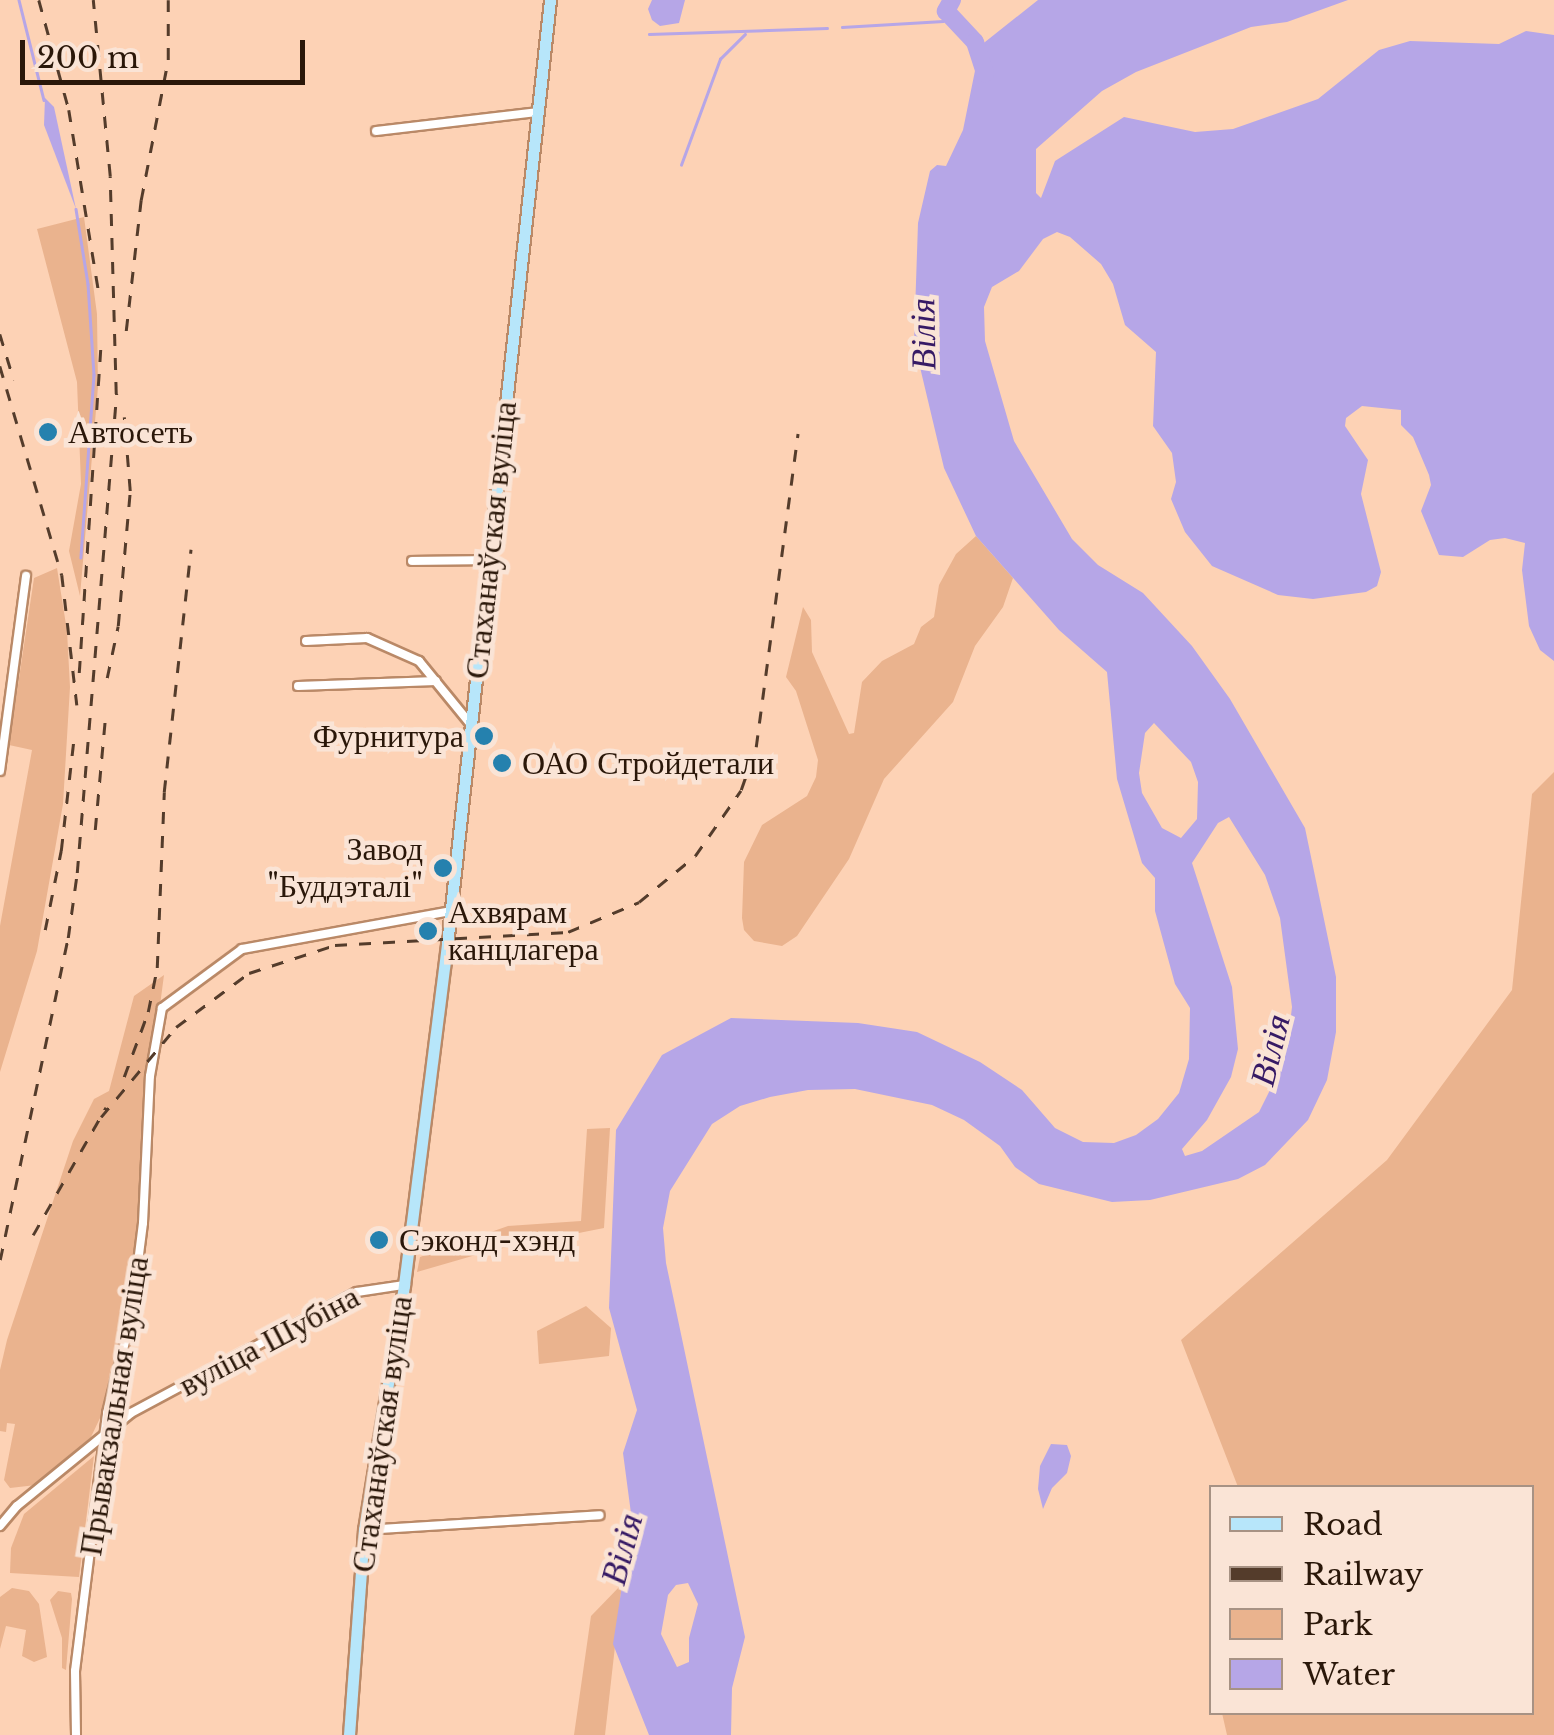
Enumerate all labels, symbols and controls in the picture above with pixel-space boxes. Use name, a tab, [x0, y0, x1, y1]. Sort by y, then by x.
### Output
scale bar	[25, 20, 310, 82]
text: 200 m	[37, 39, 139, 76]
water label: Вілія	[901, 297, 945, 371]
street label: Стаханаўская вуліца	[457, 399, 525, 681]
place label: Автосеть	[68, 413, 193, 451]
marker: Автосеть	[37, 421, 59, 443]
place label: Фурнитура	[313, 717, 464, 755]
marker: Фурнитура	[473, 725, 495, 747]
place label: ОАО Стройдетали	[522, 744, 774, 782]
marker: ОАО Стройдетали	[491, 752, 513, 774]
place label: Завод "Буддэталі"	[267, 831, 423, 906]
marker: Завод "Буддэталі"	[432, 857, 454, 879]
place label: Ахвярам канцлагера	[448, 894, 599, 969]
marker: Ахвярам канцлагера	[417, 920, 439, 942]
water label: Вілія	[1241, 1010, 1299, 1090]
place label: Сэконд-хэнд	[399, 1221, 575, 1259]
marker: Сэконд-хэнд	[368, 1229, 390, 1251]
street label: Прывакзальная вуліца	[71, 1254, 157, 1558]
street label: вуліца Шубіна	[172, 1277, 366, 1405]
street label: Стаханаўская вуліца	[344, 1293, 420, 1575]
legend	[1209, 1485, 1534, 1715]
text: Road	[1303, 1506, 1383, 1543]
water label: Вілія	[592, 1509, 652, 1589]
text: Railway	[1303, 1556, 1423, 1593]
text: Park	[1303, 1606, 1373, 1643]
text: Water	[1303, 1656, 1395, 1693]

